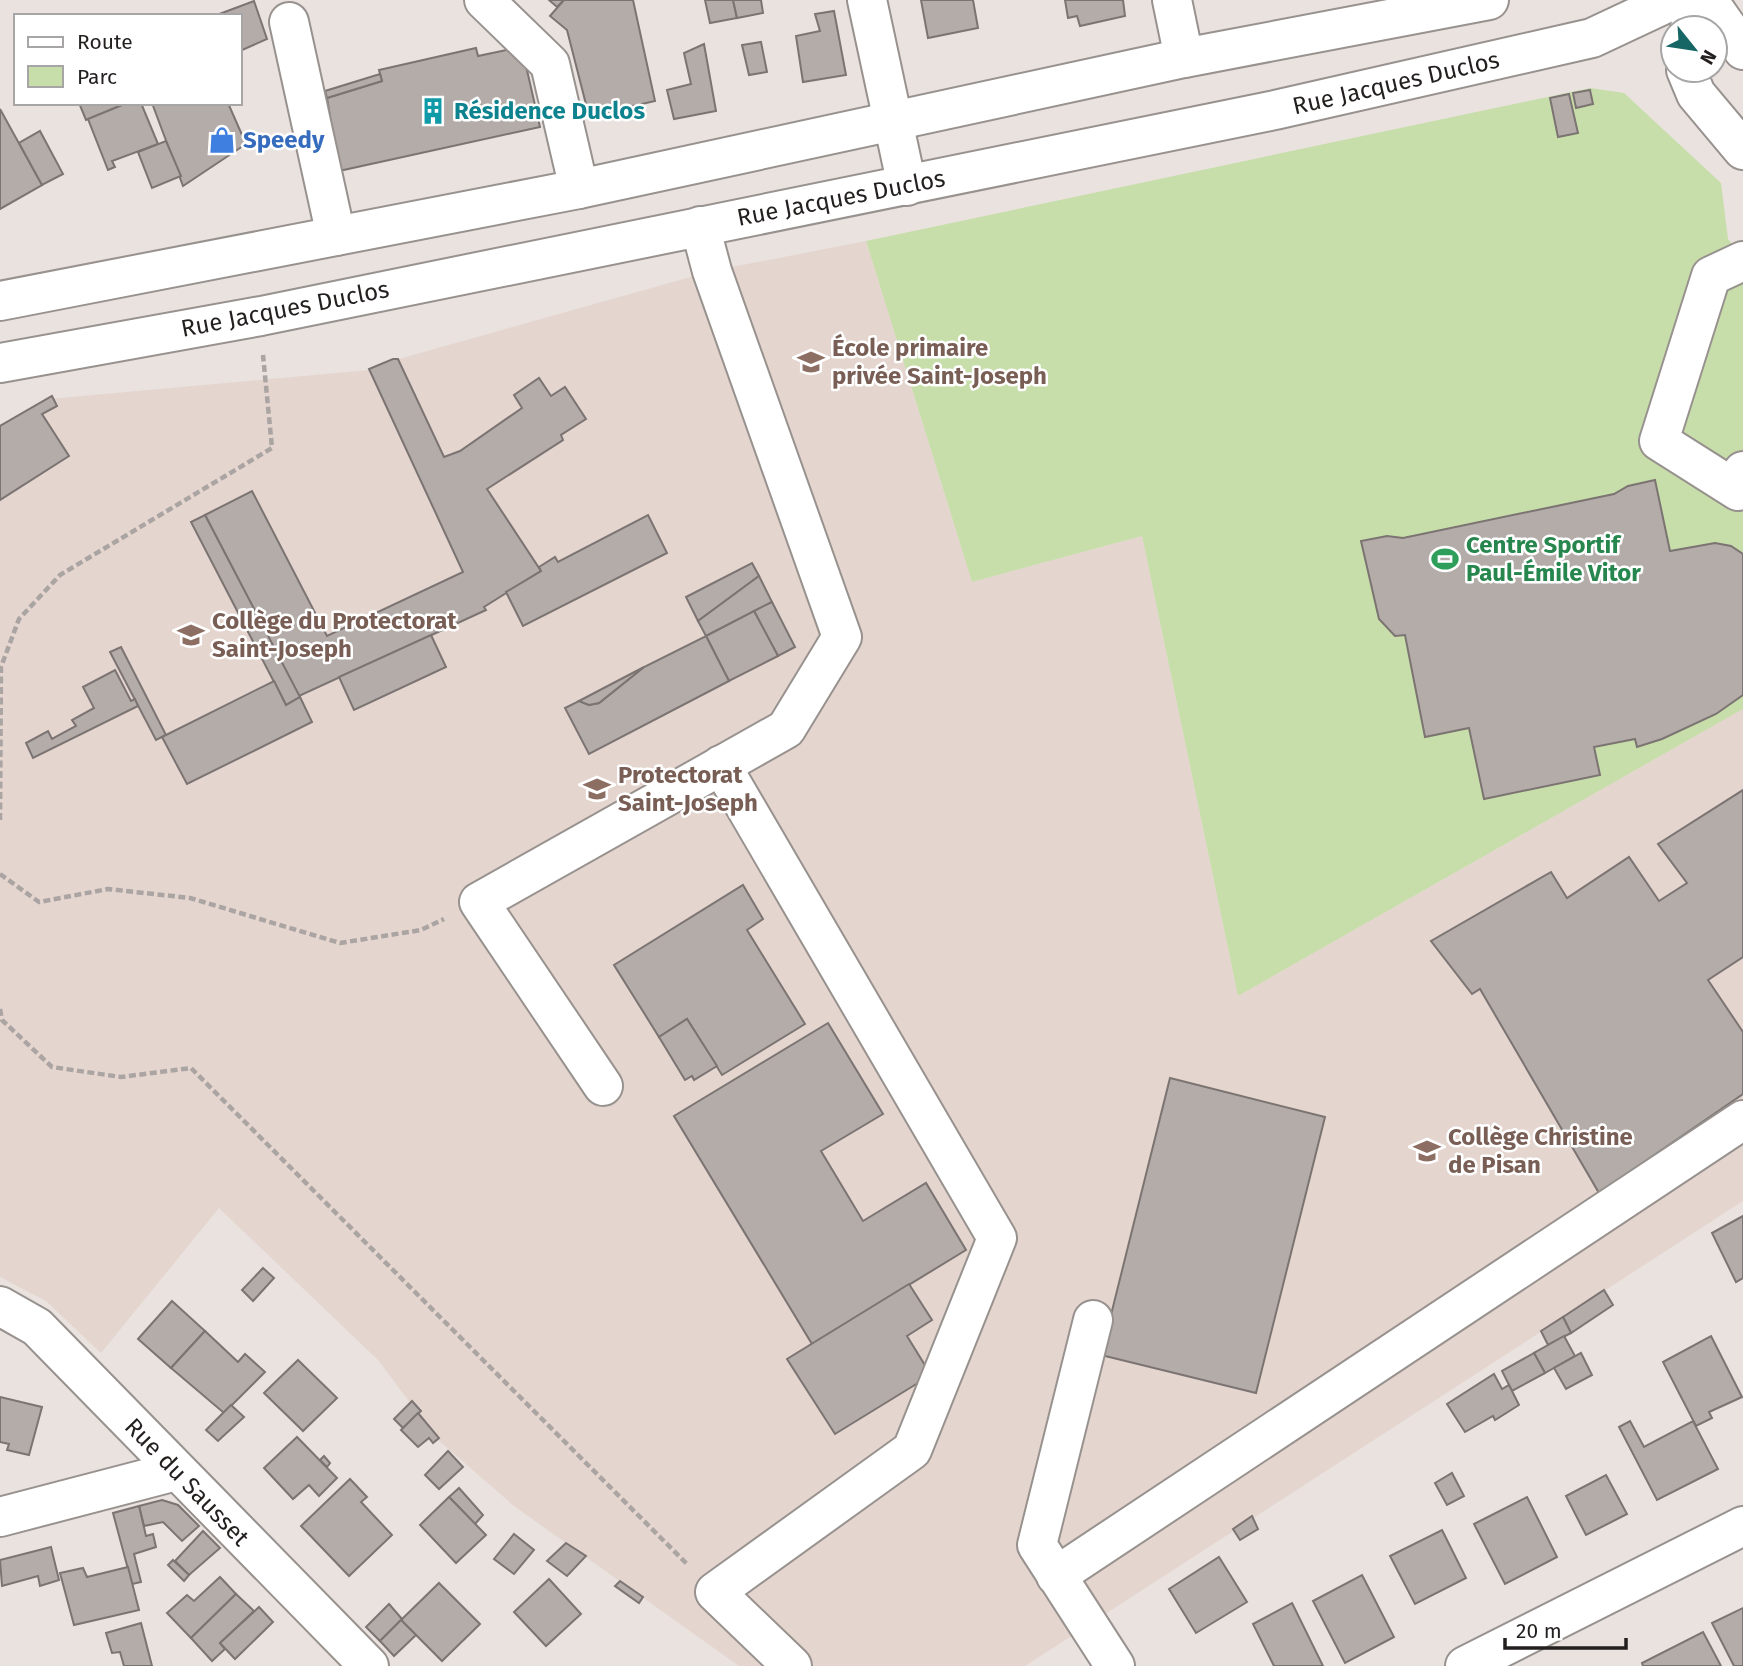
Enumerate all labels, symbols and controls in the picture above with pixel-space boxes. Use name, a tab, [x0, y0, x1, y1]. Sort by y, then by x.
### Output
legend	[14, 14, 242, 105]
north arrow	[1659, 14, 1729, 84]
text: Route	[77, 29, 133, 55]
street label: Rue Jacques Duclos	[1290, 46, 1502, 120]
text: N	[1695, 46, 1721, 68]
text: Parc	[77, 64, 117, 90]
building icon: Résidence Duclos	[418, 96, 448, 126]
place label: Résidence Duclos	[454, 97, 645, 125]
shop icon: Speedy	[207, 125, 237, 155]
place label: Speedy	[243, 126, 325, 154]
street label: Rue Jacques Duclos	[735, 164, 947, 232]
street label: Rue Jacques Duclos	[179, 275, 391, 343]
place label: École primaire privée Saint-Joseph	[832, 333, 1047, 390]
school or university icon: École primaire privée Saint-Joseph	[796, 347, 826, 377]
place label: Centre Sportif Paul-Émile Vitor	[1466, 531, 1641, 587]
sports icon: Centre Sportif Paul-Émile Vitor	[1430, 544, 1460, 574]
place label: Collège du Protectorat Saint-Joseph	[212, 607, 457, 663]
school or university icon: Collège du Protectorat Saint-Joseph	[176, 620, 206, 650]
place label: Protectorat Saint-Joseph	[618, 761, 758, 817]
school or university icon: Protectorat Saint-Joseph	[582, 774, 612, 804]
place label: Collège Christine de Pisan	[1448, 1123, 1633, 1179]
school or university icon: Collège Christine de Pisan	[1412, 1136, 1442, 1166]
street label: Rue du Sausset	[119, 1412, 255, 1552]
scale bar	[1505, 1606, 1626, 1650]
text: 20 m	[1516, 1618, 1562, 1644]

